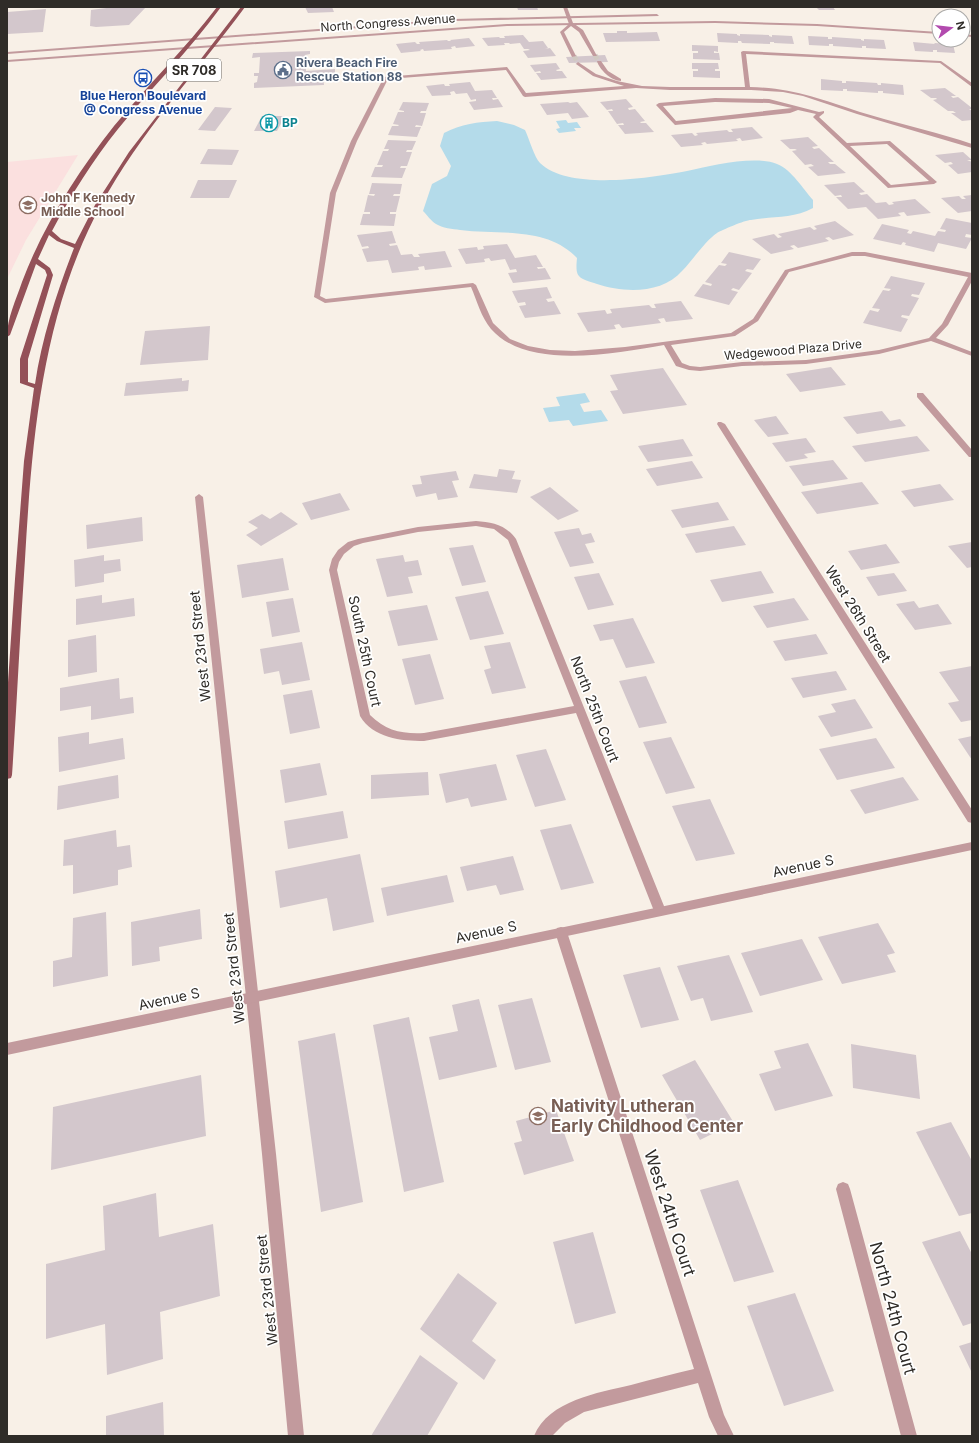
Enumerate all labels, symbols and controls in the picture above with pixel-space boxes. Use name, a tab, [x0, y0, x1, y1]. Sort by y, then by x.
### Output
north arrow	[931, 8, 971, 48]
street label: North Congress Avenue	[320, 10, 456, 35]
text: N	[953, 20, 969, 31]
place label: Rivera Beach Fire Rescue Station 88	[296, 55, 403, 84]
road number: SR 708	[167, 59, 221, 81]
public building icon: Rivera Beach Fire Rescue Station 88	[273, 60, 293, 80]
bus stop icon: Blue Heron Boulevard @ Congress Avenue	[133, 68, 153, 88]
place label: Blue Heron Boulevard @ Congress Avenue	[80, 88, 206, 117]
building icon: BP	[259, 113, 279, 133]
place label: BP	[282, 115, 298, 130]
place label: John F Kennedy Middle School	[41, 190, 136, 219]
school or university icon: John F Kennedy Middle School	[18, 195, 38, 215]
street label: Wedgewood Plaza Drive	[723, 336, 862, 363]
street label: West 26th Street	[822, 562, 895, 666]
street label: West 23rd Street	[185, 589, 214, 702]
street label: South 25th Court	[345, 594, 386, 708]
street label: North 25th Court	[567, 653, 624, 765]
street label: Avenue S	[771, 851, 835, 880]
street label: West 23rd Street	[219, 911, 248, 1024]
street label: Avenue S	[454, 917, 518, 946]
street label: Avenue S	[137, 984, 201, 1013]
place label: Nativity Lutheran Early Childhood Center	[551, 1096, 743, 1136]
school or university icon: Nativity Lutheran Early Childhood Center	[528, 1106, 548, 1126]
street label: West 24th Court	[640, 1147, 700, 1279]
street label: West 23rd Street	[252, 1233, 281, 1346]
street label: North 24th Court	[866, 1240, 920, 1377]

